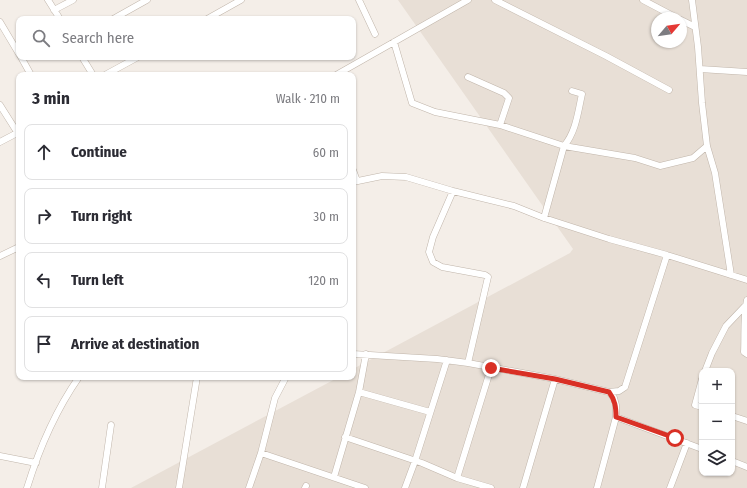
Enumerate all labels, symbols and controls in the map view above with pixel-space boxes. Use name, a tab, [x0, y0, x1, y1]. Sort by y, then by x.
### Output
north arrow	[651, 12, 687, 48]
search box	[16, 16, 356, 60]
icon: search	[30, 27, 52, 49]
text: Search here	[62, 29, 134, 47]
text: 3 min	[32, 88, 70, 109]
text: Walk · 210 m	[276, 91, 340, 106]
icon: ahead	[33, 141, 55, 163]
text: Continue	[71, 143, 127, 161]
text: 60 m	[313, 145, 339, 160]
icon: right	[33, 205, 55, 227]
text: Turn right	[71, 207, 132, 225]
text: 30 m	[313, 209, 339, 224]
icon: left	[33, 269, 55, 291]
text: Turn left	[71, 271, 124, 289]
text: 120 m	[308, 273, 339, 288]
icon: arrive	[33, 333, 55, 355]
text: Arrive at destination	[71, 335, 199, 353]
route end	[482, 359, 500, 377]
map controls	[699, 368, 735, 476]
button: +	[699, 368, 735, 404]
button: −	[699, 404, 735, 440]
route start	[666, 429, 684, 447]
button: layers	[699, 440, 735, 476]

